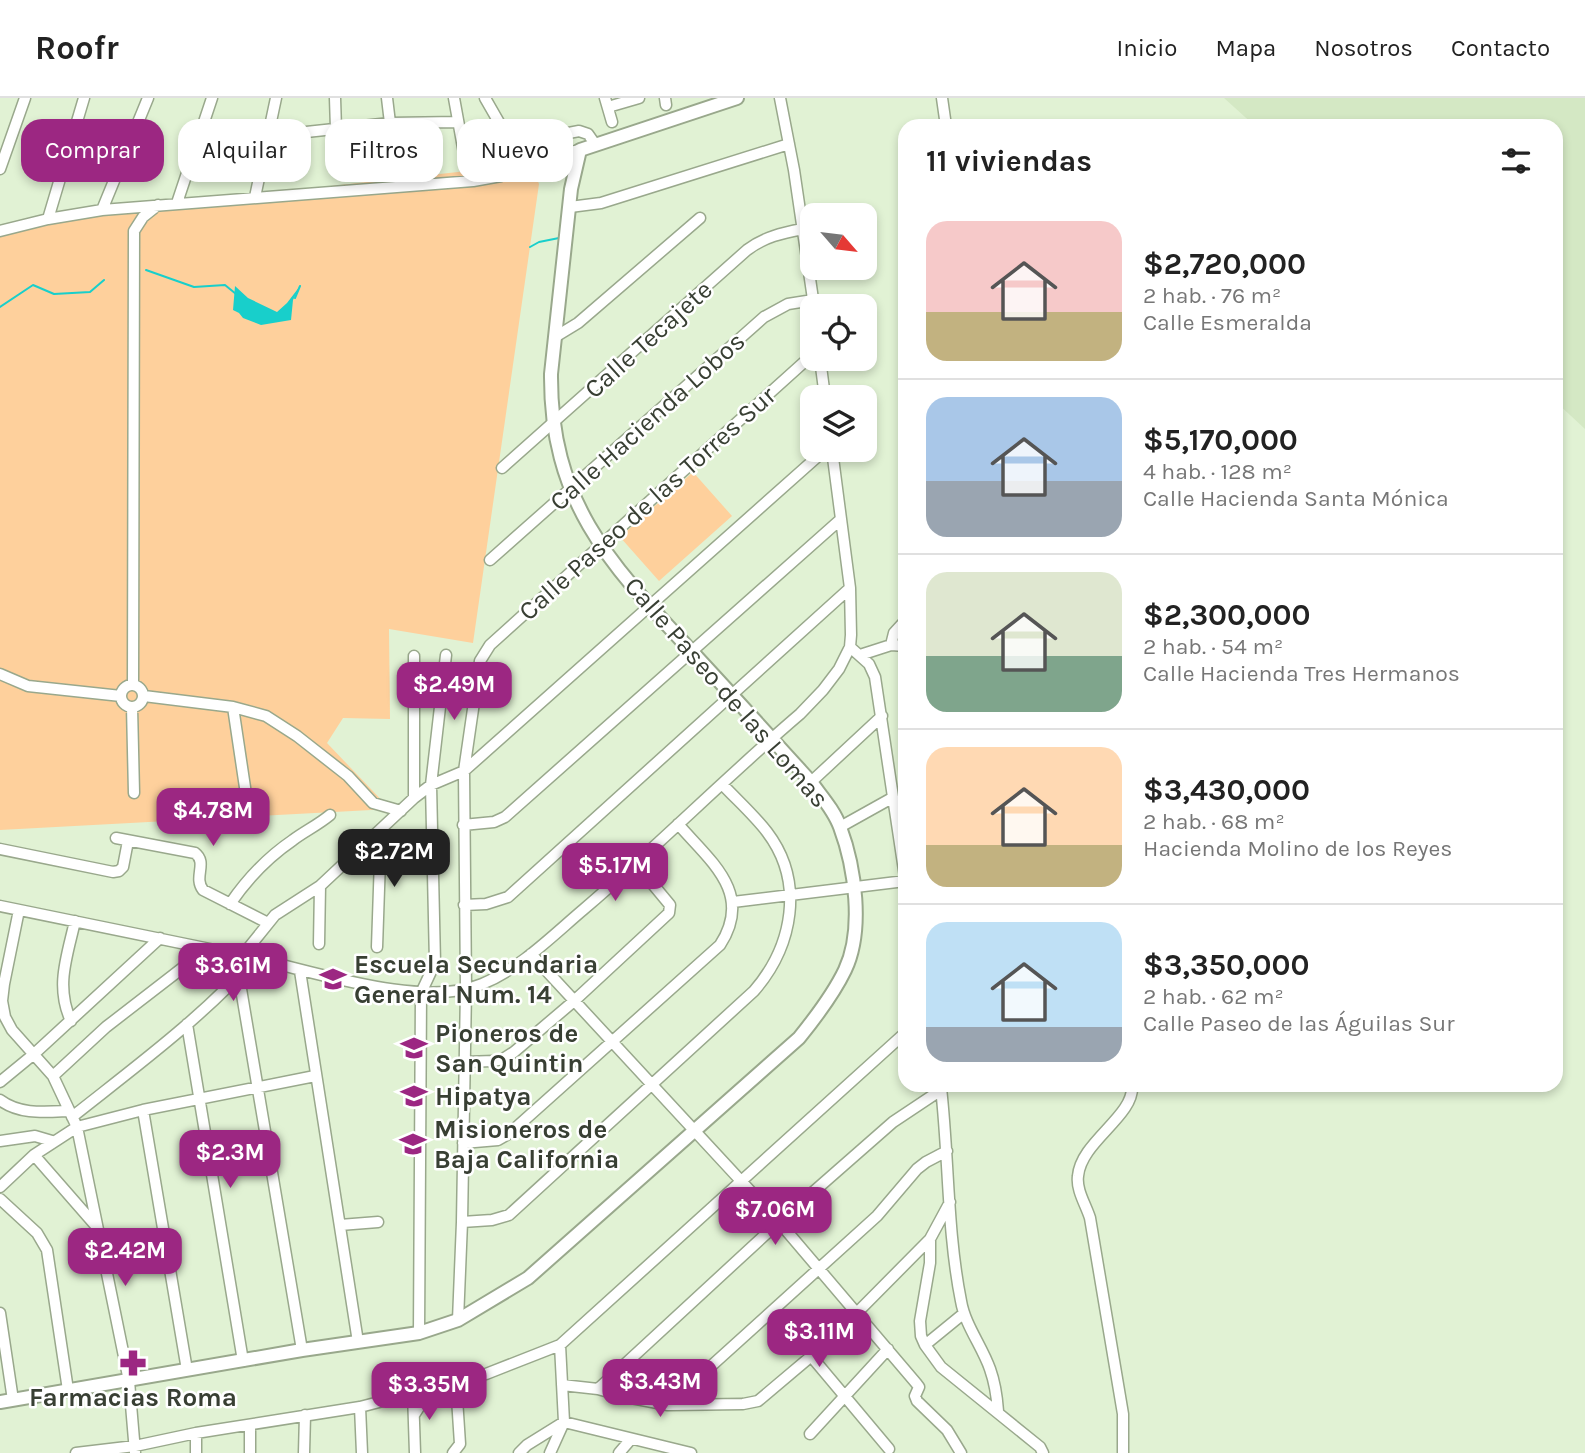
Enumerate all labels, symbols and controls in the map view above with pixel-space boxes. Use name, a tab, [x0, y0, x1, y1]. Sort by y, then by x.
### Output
text: Roofr	[35, 29, 119, 67]
text: Inicio	[1116, 34, 1177, 62]
text: Mapa	[1215, 34, 1276, 62]
text: Nosotros	[1314, 34, 1413, 62]
text: Contacto	[1451, 34, 1550, 62]
chip: Comprar	[21, 119, 164, 182]
chip: Alquilar	[178, 119, 311, 182]
chip: Filtros	[325, 119, 443, 182]
chip: Nuevo	[457, 119, 573, 182]
icon: filters	[1497, 142, 1535, 180]
text: 11 viviendas	[926, 143, 1092, 179]
north arrow	[800, 203, 877, 280]
map controls	[800, 203, 877, 462]
text: $2,720,000	[1143, 246, 1306, 282]
icon: home	[982, 249, 1066, 333]
street label: Calle Tecajete	[578, 274, 719, 405]
text: 2 hab. · 76 m²	[1143, 282, 1281, 309]
button: locate	[800, 294, 877, 371]
text: Calle Esmeralda	[1143, 309, 1312, 336]
street label: Calle Hacienda Lobos	[543, 326, 751, 517]
street label: Calle Paseo de las Torres Sur	[513, 379, 783, 627]
button: layers	[800, 385, 877, 462]
text: $5,170,000	[1143, 422, 1298, 458]
icon: home	[982, 425, 1066, 509]
text: 4 hab. · 128 m²	[1143, 458, 1292, 485]
text: Calle Hacienda Santa Mónica	[1143, 485, 1449, 512]
street label: Calle Paseo de las Lomas	[618, 571, 835, 814]
text: $2,300,000	[1143, 597, 1311, 633]
icon: home	[982, 600, 1066, 684]
text: 2 hab. · 54 m²	[1143, 633, 1283, 660]
text: Calle Hacienda Tres Hermanos	[1143, 660, 1460, 687]
pin: $2.49M	[397, 662, 511, 722]
text: $2.49M	[413, 671, 495, 698]
text: $3,430,000	[1143, 772, 1310, 808]
icon: home	[982, 775, 1066, 859]
pin: $4.78M	[156, 788, 270, 848]
text: $4.78M	[173, 797, 253, 824]
text: 2 hab. · 68 m²	[1143, 808, 1285, 835]
pin: $2.72M	[337, 830, 451, 889]
text: Hacienda Molino de los Reyes	[1143, 835, 1452, 862]
text: $2.72M	[354, 838, 434, 865]
pin: $5.17M	[558, 844, 672, 903]
text: $5.17M	[578, 852, 652, 879]
pin: $3.61M	[176, 944, 290, 1003]
text: $3,350,000	[1143, 947, 1310, 983]
place label: Escuela Secundaria General Num. 14	[354, 949, 598, 1010]
icon: home	[982, 950, 1066, 1034]
text: $3.61M	[194, 952, 272, 979]
school or university icon: Escuela Secundaria General Num. 14	[318, 964, 348, 994]
text: 2 hab. · 62 m²	[1143, 983, 1284, 1010]
text: Calle Paseo de las Águilas Sur	[1143, 1010, 1455, 1037]
place label: Pioneros de San Quintin	[435, 1018, 583, 1079]
school or university icon: Pioneros de San Quintin	[399, 1033, 429, 1063]
school or university icon: Hipatya	[399, 1081, 429, 1111]
place label: Hipatya	[435, 1081, 532, 1112]
place label: Misioneros de Baja California	[434, 1114, 619, 1175]
school or university icon: Misioneros de Baja California	[398, 1129, 428, 1159]
pin: $2.3M	[181, 1130, 279, 1190]
text: $2.3M	[195, 1139, 265, 1166]
pin: $7.06M	[718, 1188, 832, 1247]
text: $7.06M	[735, 1196, 815, 1223]
pin: $2.42M	[68, 1228, 182, 1288]
text: $2.42M	[84, 1237, 166, 1264]
pin: $3.11M	[762, 1310, 876, 1369]
text: $3.11M	[783, 1318, 855, 1345]
pharmacy icon: Farmacias Roma	[118, 1348, 148, 1378]
pin: $3.43M	[603, 1360, 717, 1419]
pin: $3.35M	[372, 1362, 486, 1422]
text: $3.43M	[618, 1368, 702, 1395]
text: $3.35M	[388, 1371, 470, 1398]
place label: Farmacias Roma	[29, 1382, 237, 1413]

